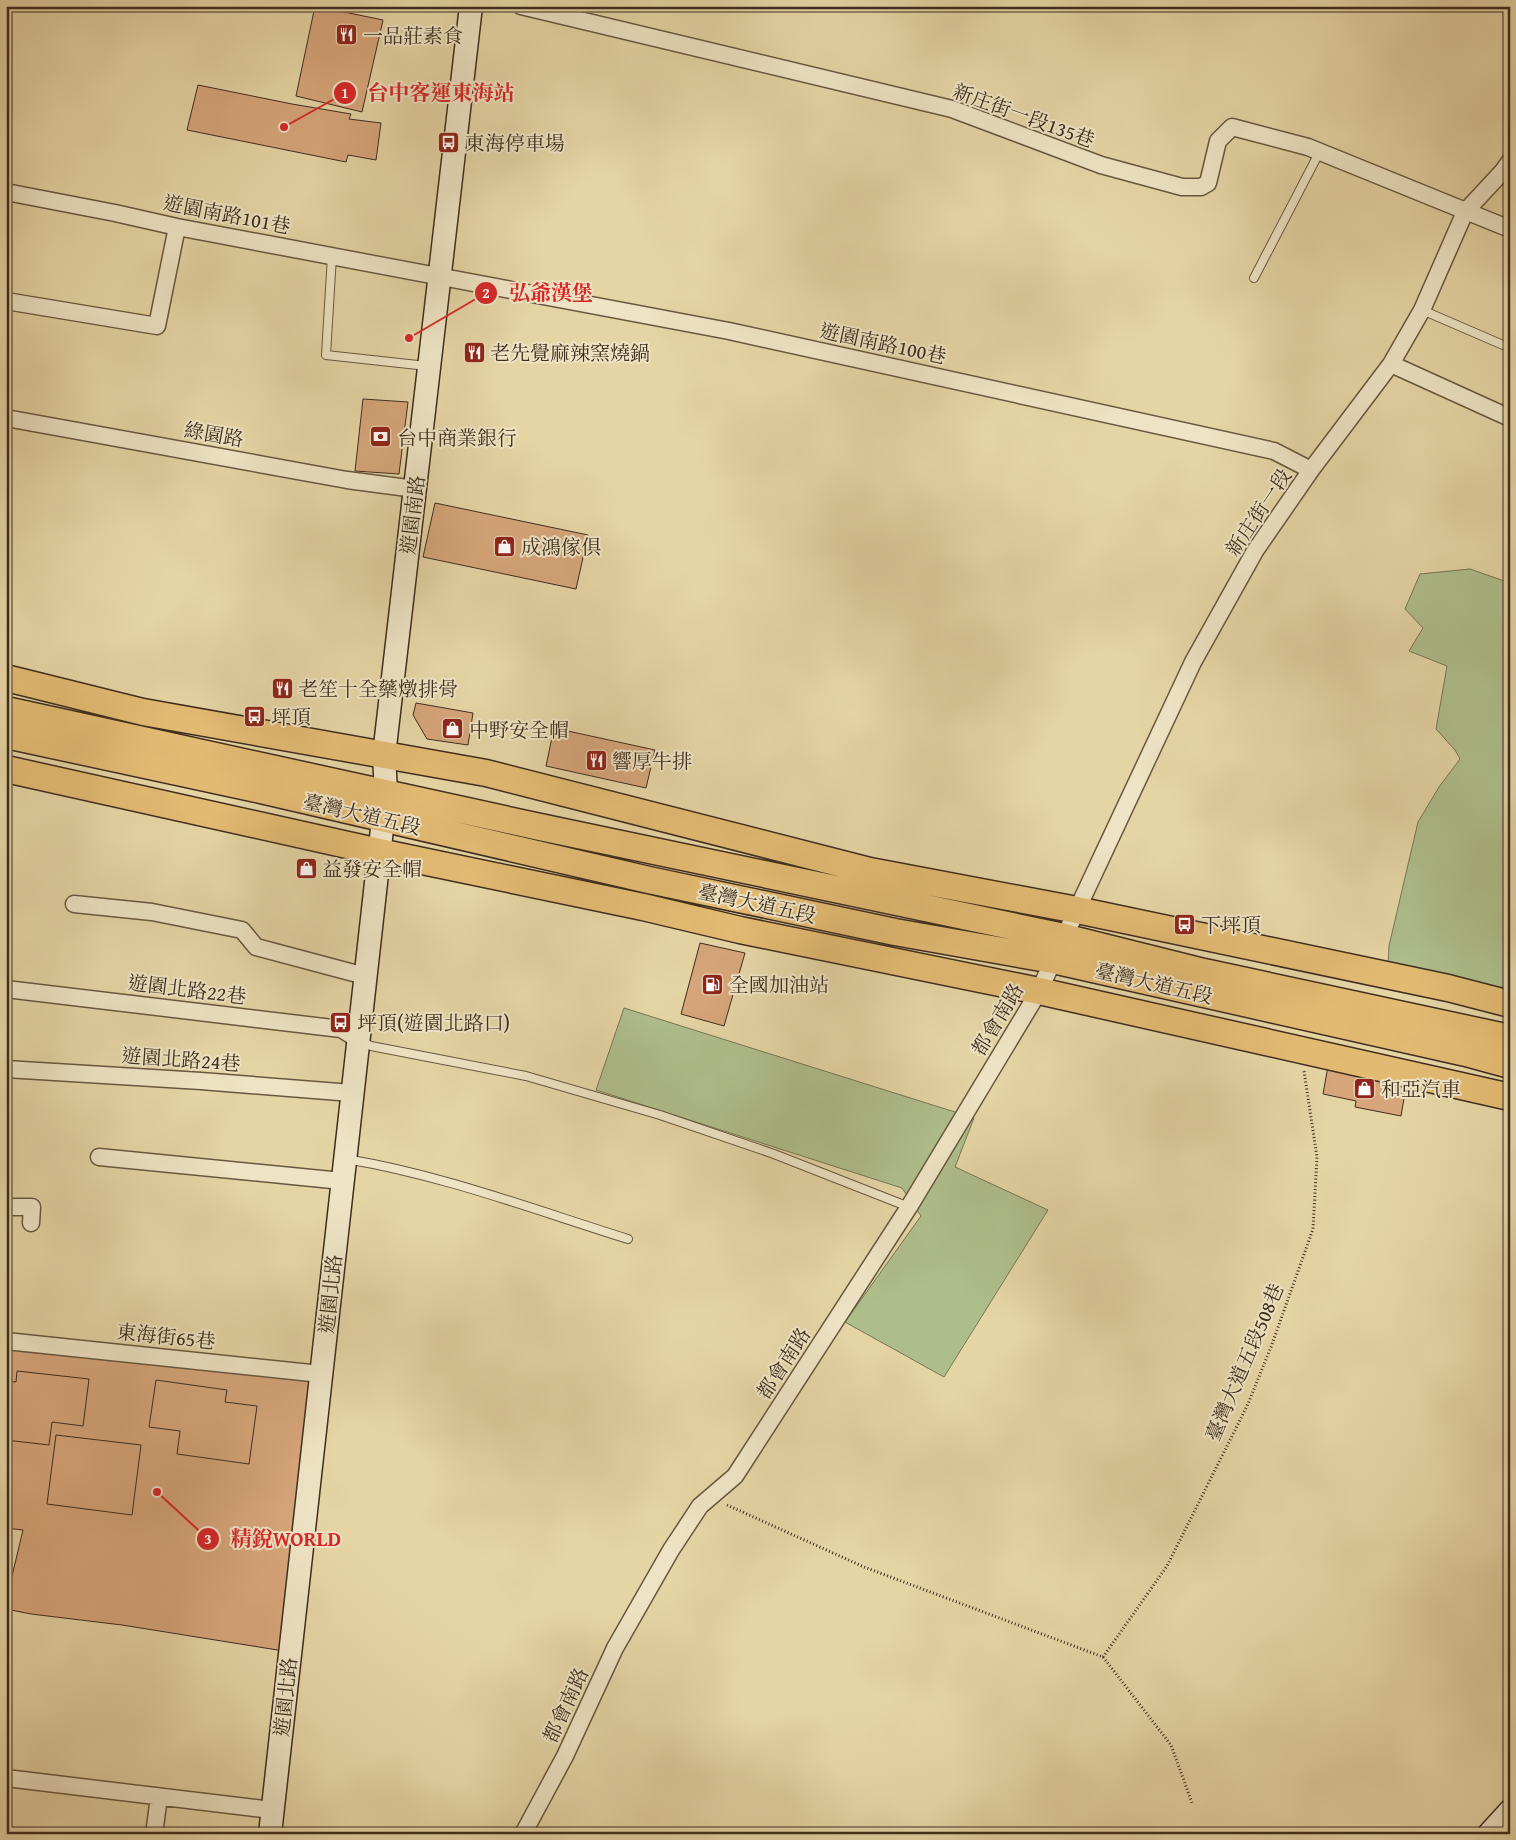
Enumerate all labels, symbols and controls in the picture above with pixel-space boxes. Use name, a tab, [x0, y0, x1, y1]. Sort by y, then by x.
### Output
place label: 一品莊素食	[363, 21, 463, 50]
restaurant icon: 一品莊素食	[335, 23, 359, 47]
callout: 台中客運東海站	[333, 75, 525, 111]
street label: 新庄街一段135巷	[949, 76, 1099, 154]
text: 台中客運東海站	[368, 77, 515, 108]
text: 1	[341, 82, 349, 103]
place label: 東海停車場	[465, 128, 565, 157]
bus stop icon: 東海停車場	[437, 130, 461, 154]
street label: 遊園南路101巷	[161, 187, 293, 241]
callout: 弘爺漢堡	[474, 275, 603, 311]
text: 弘爺漢堡	[509, 277, 593, 308]
text: 2	[482, 282, 490, 303]
street label: 遊園南路100巷	[817, 315, 949, 371]
place label: 老先覺麻辣窯燒鍋	[490, 338, 650, 367]
restaurant icon: 老先覺麻辣窯燒鍋	[462, 340, 486, 364]
street label: 綠園路	[182, 415, 246, 453]
place label: 台中商業銀行	[397, 423, 517, 452]
bank icon: 台中商業銀行	[369, 425, 393, 449]
street label: 新庄街一段	[1218, 462, 1298, 562]
street label: 遊園南路	[393, 474, 431, 556]
place label: 成鴻傢俱	[521, 532, 601, 561]
shop icon: 成鴻傢俱	[493, 534, 517, 558]
place label: 老笙十全藥燉排骨	[298, 674, 458, 703]
restaurant icon: 老笙十全藥燉排骨	[270, 676, 294, 700]
place label: 坪頂	[271, 702, 311, 731]
bus stop icon: 坪頂	[243, 704, 267, 728]
place label: 中野安全帽	[469, 715, 569, 744]
shop icon: 中野安全帽	[441, 717, 465, 741]
place label: 響厚牛排	[612, 746, 692, 775]
restaurant icon: 響厚牛排	[584, 748, 608, 772]
street label: 臺灣大道五段	[300, 786, 424, 842]
place label: 益發安全帽	[322, 854, 422, 883]
shop icon: 益發安全帽	[294, 856, 318, 880]
street label: 臺灣大道五段	[695, 876, 819, 930]
place label: 下坪頂	[1201, 910, 1261, 939]
bus stop icon: 下坪頂	[1173, 912, 1197, 936]
street label: 臺灣大道五段	[1092, 955, 1216, 1011]
street label: 遊園北路22巷	[126, 967, 248, 1011]
place label: 全國加油站	[729, 970, 829, 999]
fuel station icon: 全國加油站	[701, 972, 725, 996]
street label: 都會南路	[964, 977, 1030, 1061]
place label: 坪頂(遊園北路口)	[357, 1008, 510, 1037]
bus stop icon: 坪頂(遊園北路口)	[329, 1010, 353, 1034]
street label: 遊園北路24巷	[121, 1040, 241, 1078]
place label: 和亞汽車	[1381, 1074, 1461, 1103]
shop icon: 和亞汽車	[1353, 1076, 1377, 1100]
street label: 遊園北路	[311, 1253, 349, 1335]
street label: 臺灣大道五段508巷	[1198, 1279, 1290, 1445]
street label: 東海街65巷	[115, 1316, 217, 1356]
street label: 都會南路	[749, 1322, 817, 1404]
callout: 精銳WORLD	[196, 1521, 351, 1557]
text: 精銳WORLD	[231, 1523, 341, 1554]
text: 3	[204, 1528, 212, 1549]
street label: 遊園北路	[266, 1656, 304, 1738]
street label: 都會南路	[535, 1663, 595, 1747]

